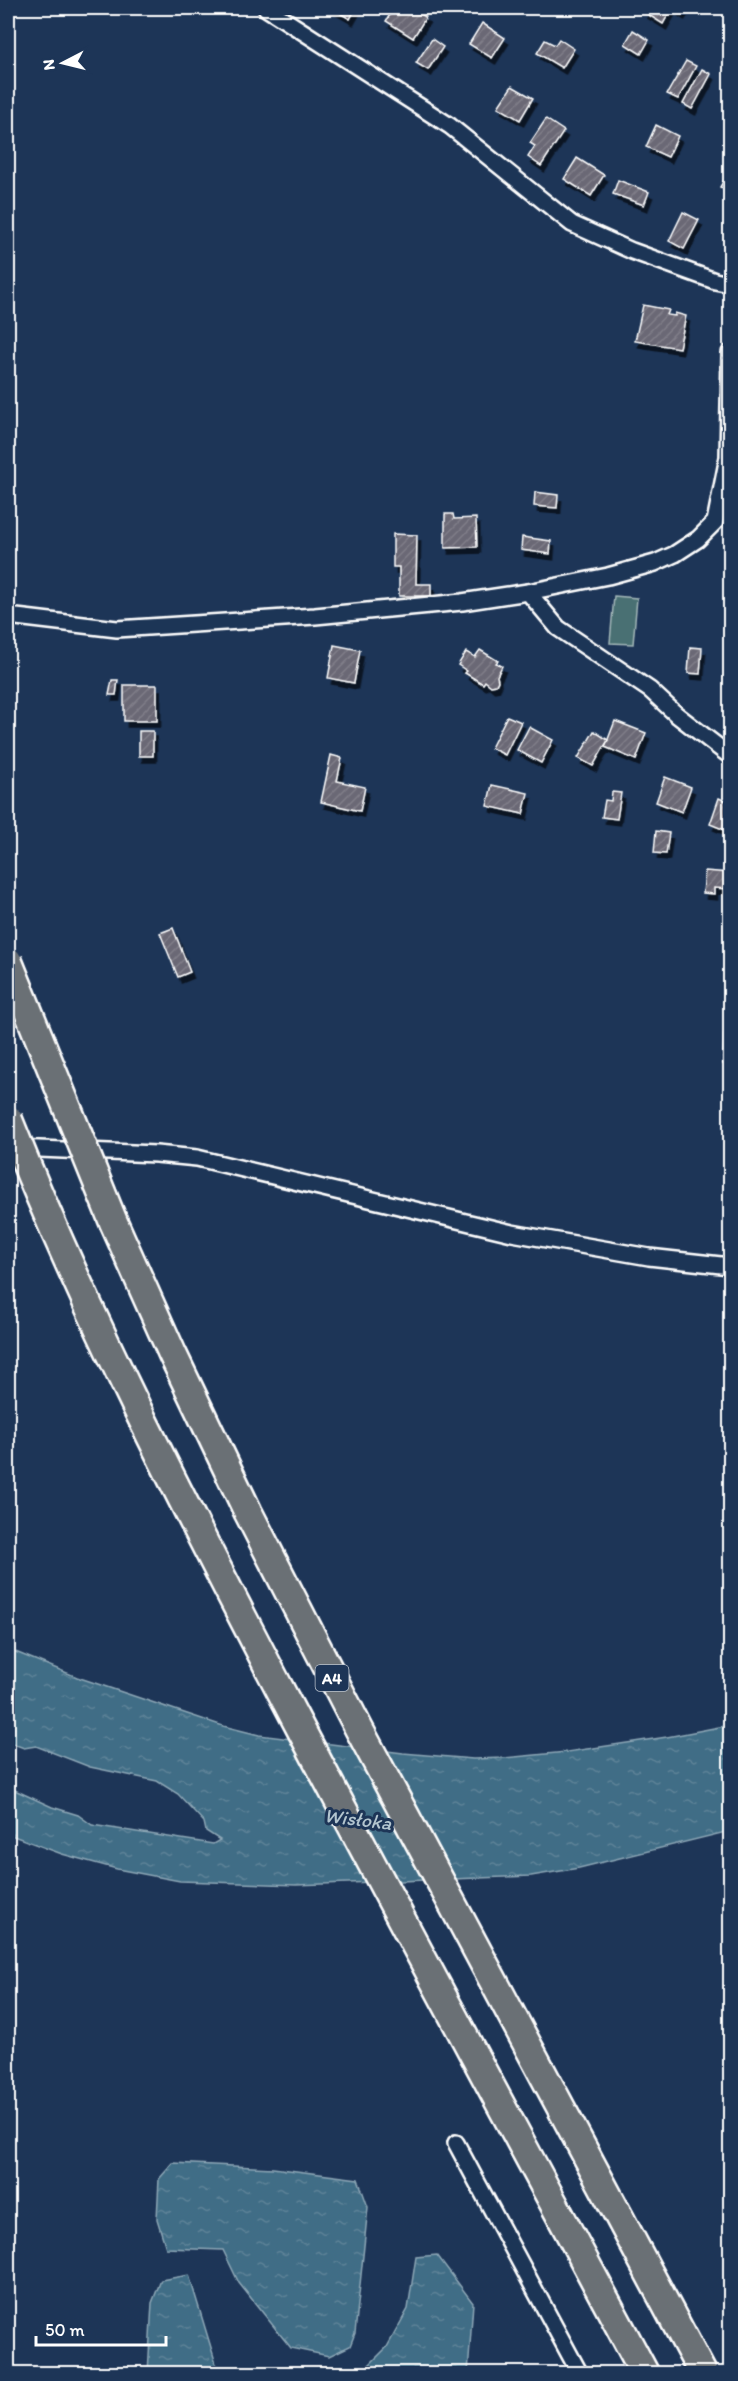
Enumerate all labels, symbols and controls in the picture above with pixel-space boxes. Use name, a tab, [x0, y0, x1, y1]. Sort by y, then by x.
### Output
north arrow	[33, 33, 93, 93]
text: N	[39, 58, 59, 71]
road number: A4	[316, 1665, 348, 1691]
water label: Wisłoka	[323, 1803, 394, 1835]
scale bar	[36, 2309, 166, 2347]
text: 50 m	[45, 2319, 85, 2341]

